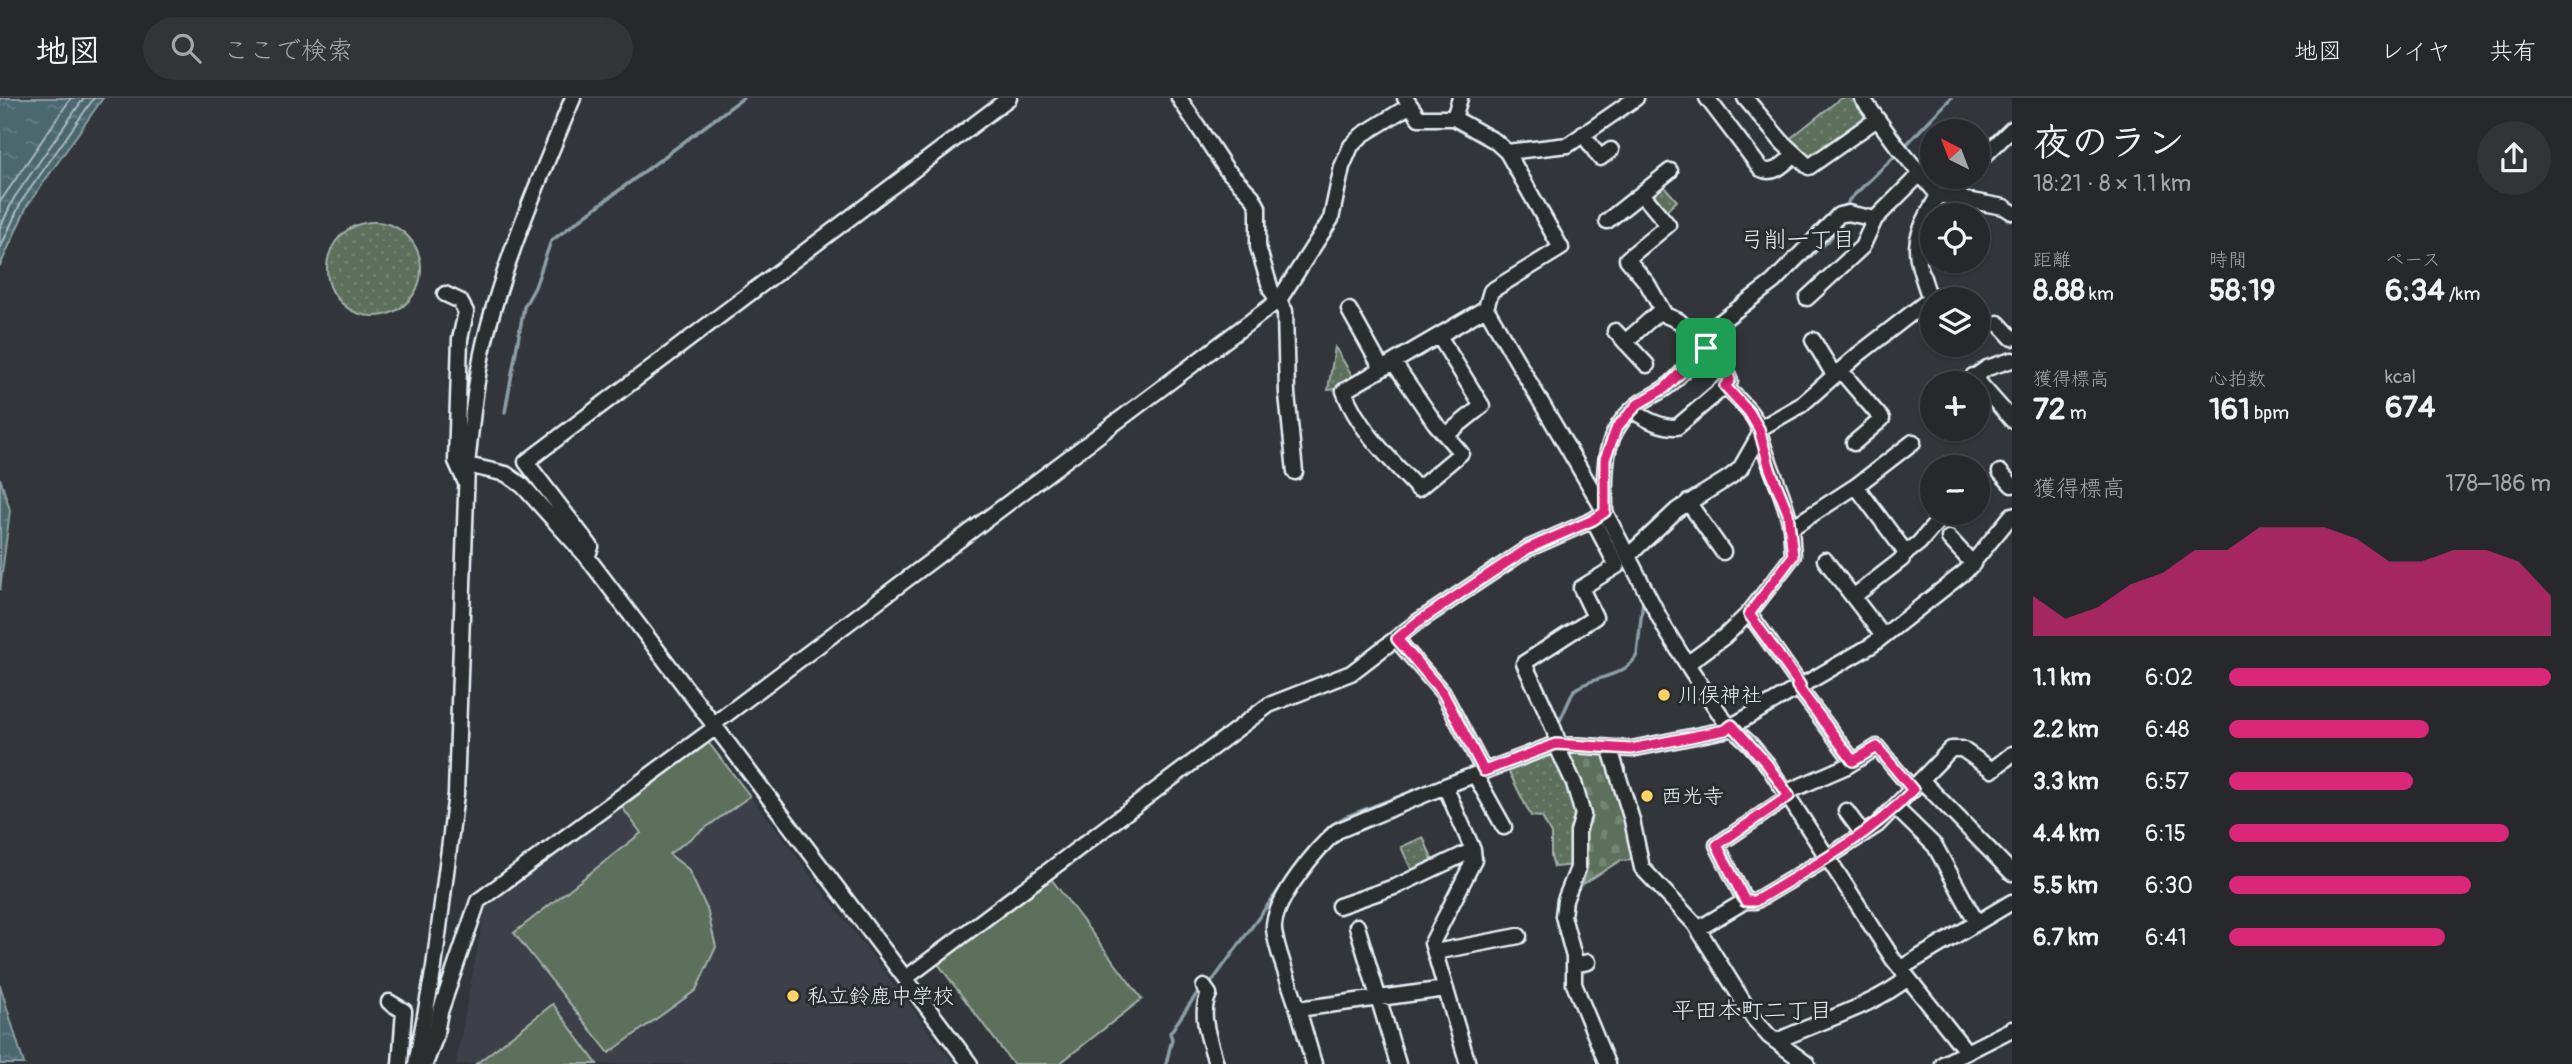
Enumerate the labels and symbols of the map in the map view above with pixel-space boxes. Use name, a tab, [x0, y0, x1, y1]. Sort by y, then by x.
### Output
north arrow	[1920, 119, 1990, 189]
district label: 弓削一丁目	[1741, 225, 1856, 254]
pin	[1676, 318, 1736, 378]
place label: 川俣神社	[1678, 682, 1762, 709]
marker: 川俣神社	[1656, 687, 1672, 703]
place label: 西光寺	[1661, 783, 1724, 810]
marker: 西光寺	[1639, 788, 1655, 804]
place label: 私立鈴鹿中学校	[807, 983, 954, 1010]
marker: 私立鈴鹿中学校	[785, 988, 801, 1004]
district label: 平田本町二丁目	[1672, 996, 1833, 1025]

